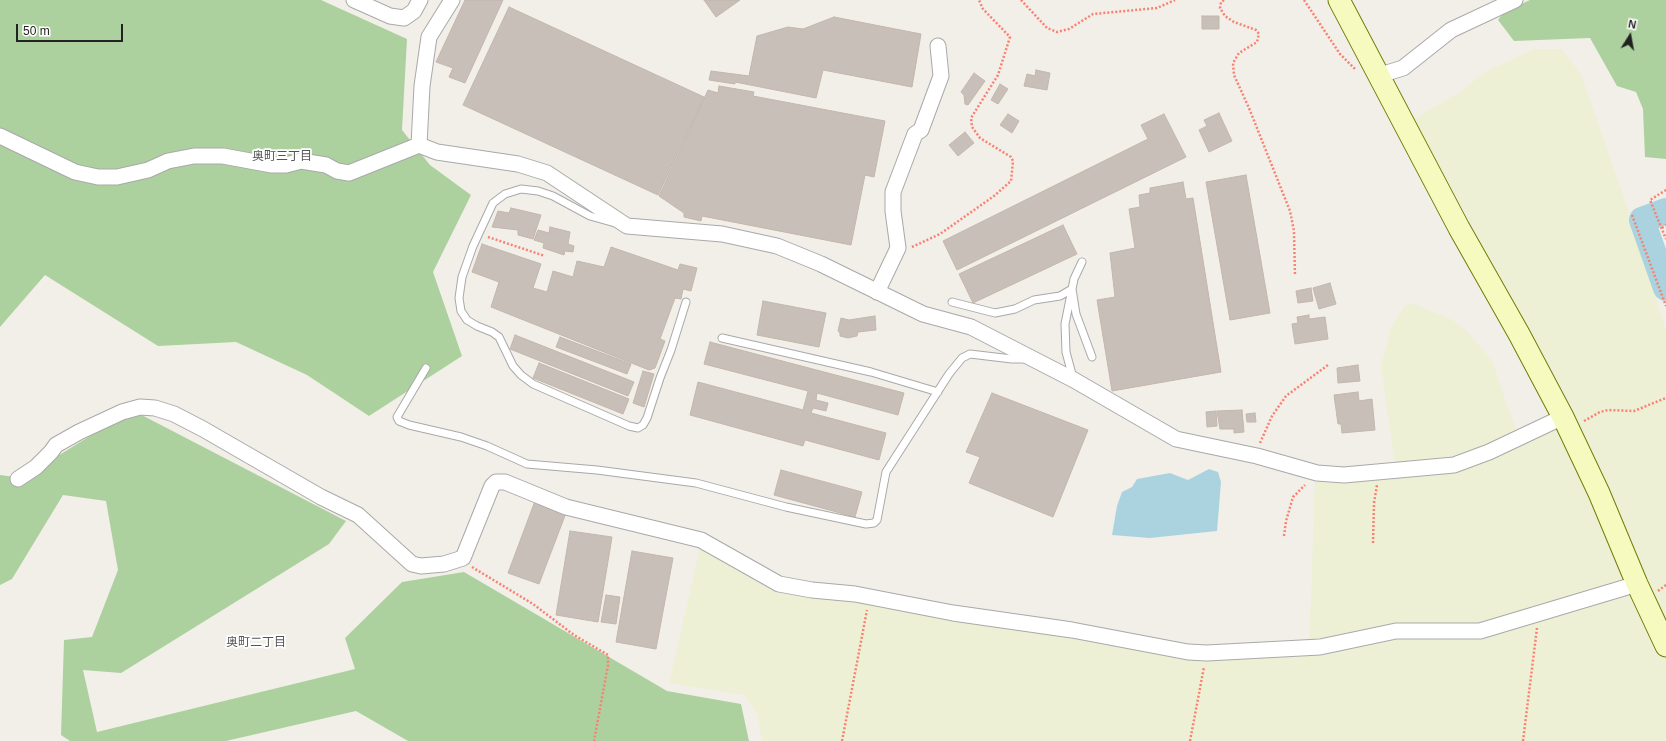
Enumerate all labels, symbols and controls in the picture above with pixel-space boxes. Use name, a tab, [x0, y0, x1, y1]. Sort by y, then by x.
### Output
scale bar	[18, 16, 125, 42]
north arrow	[1610, 16, 1650, 56]
text: N	[1627, 18, 1637, 31]
text: 50 m	[23, 24, 50, 38]
district label: 奥町三丁目	[252, 150, 312, 164]
district label: 奥町二丁目	[226, 636, 286, 650]

